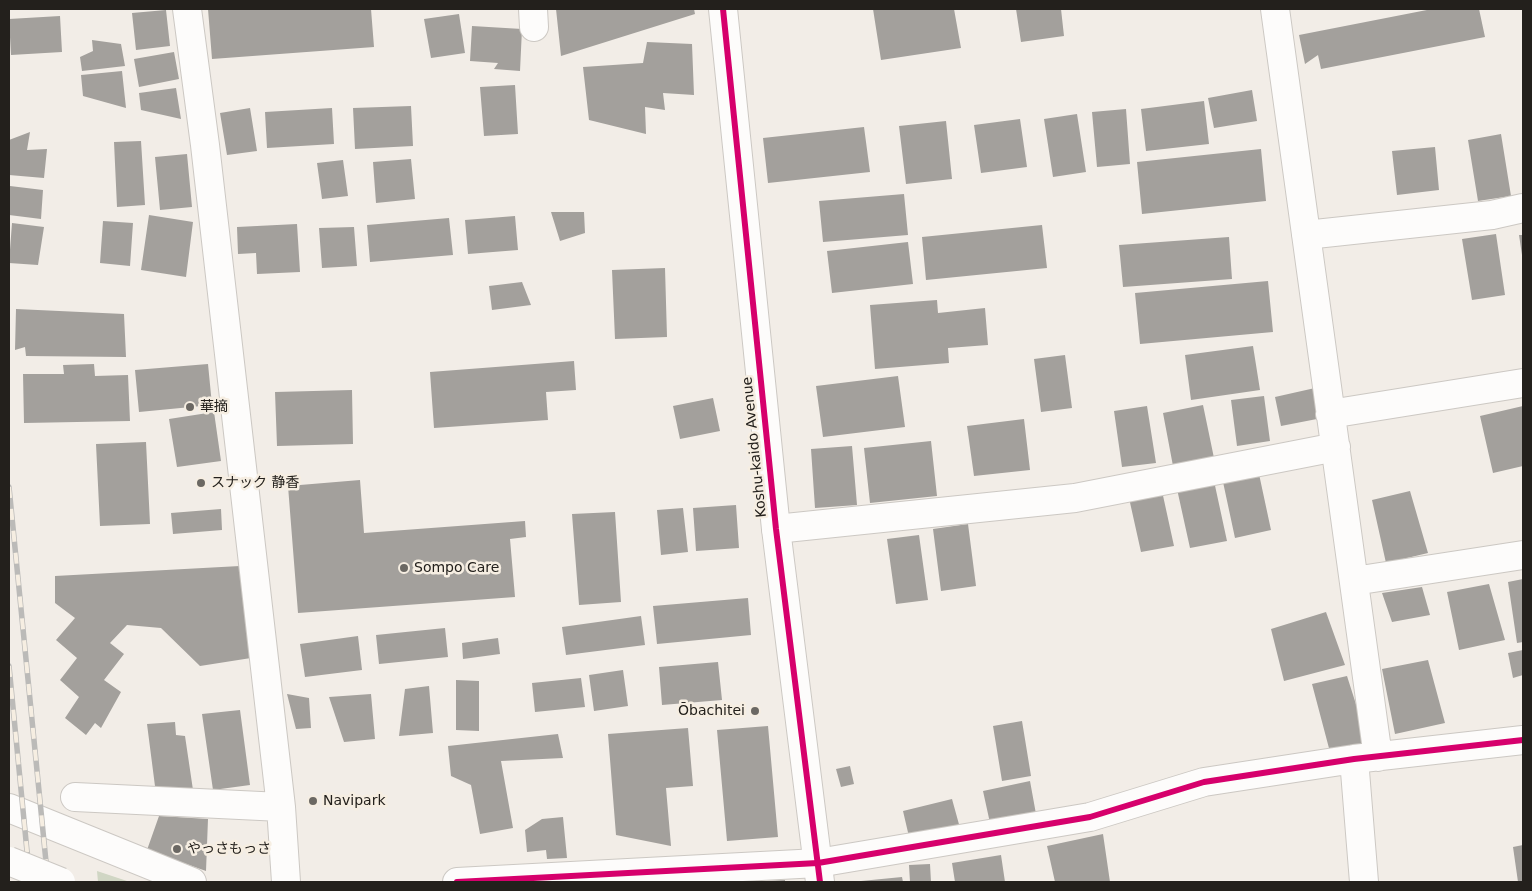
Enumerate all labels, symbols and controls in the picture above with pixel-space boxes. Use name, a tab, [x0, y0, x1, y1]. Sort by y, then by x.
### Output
street label: Koshu-kaido Avenue	[739, 376, 771, 518]
place label: 華摘	[200, 399, 228, 415]
marker: 華摘	[184, 401, 196, 413]
place label: スナック 静香	[211, 475, 299, 491]
marker: スナック 静香	[195, 477, 207, 489]
place label: Sompo Care	[414, 560, 499, 576]
marker: Sompo Care	[398, 562, 410, 574]
place label: Ōbachitei	[678, 703, 745, 719]
marker: Ōbachitei	[749, 705, 761, 717]
place label: Navipark	[323, 793, 386, 809]
marker: Navipark	[307, 795, 319, 807]
place label: やっさもっさ	[187, 841, 271, 857]
marker: やっさもっさ	[171, 843, 183, 855]

